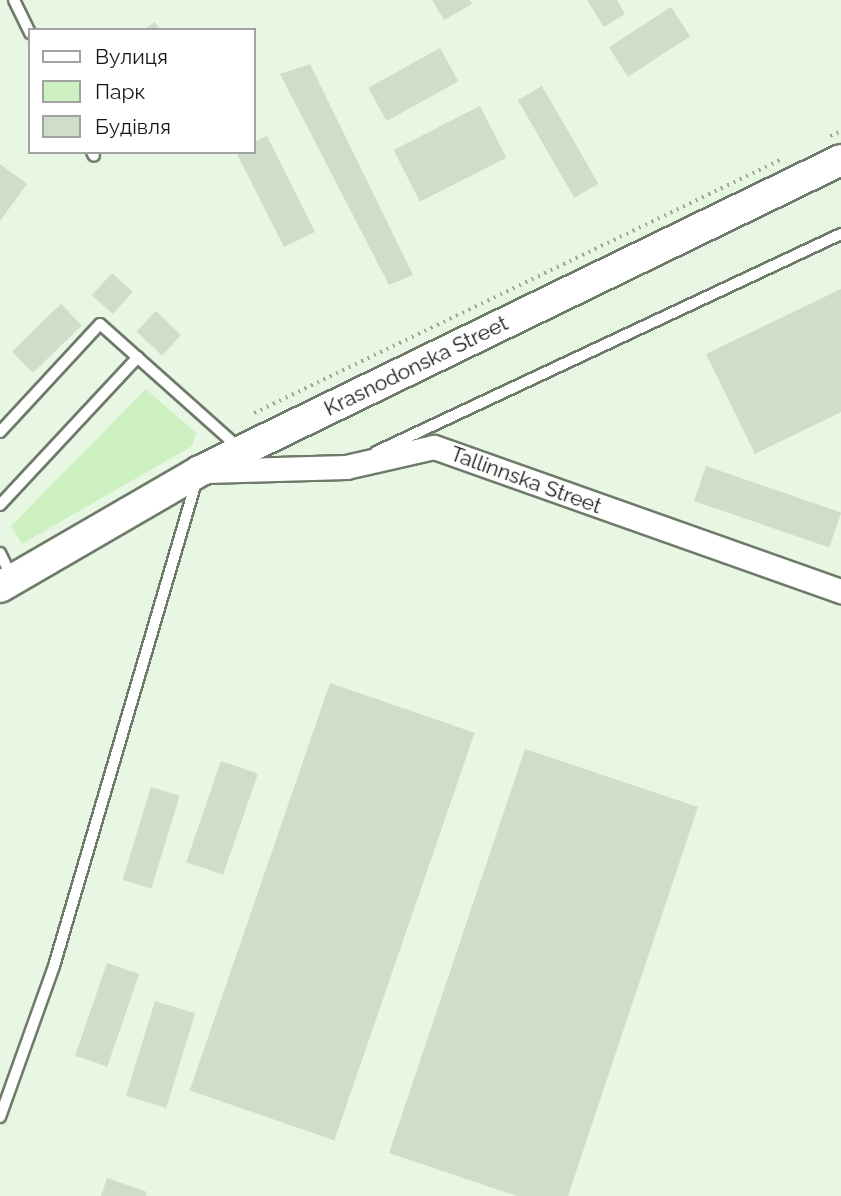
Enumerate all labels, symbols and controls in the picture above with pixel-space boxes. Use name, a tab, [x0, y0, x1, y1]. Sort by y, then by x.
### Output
legend	[28, 28, 256, 154]
text: Вулиця	[95, 44, 168, 69]
text: Парк	[95, 79, 145, 104]
text: Будівля	[95, 114, 171, 139]
street label: Krasnodonska Street	[320, 311, 512, 421]
street label: Tallinnska Street	[447, 441, 605, 519]

